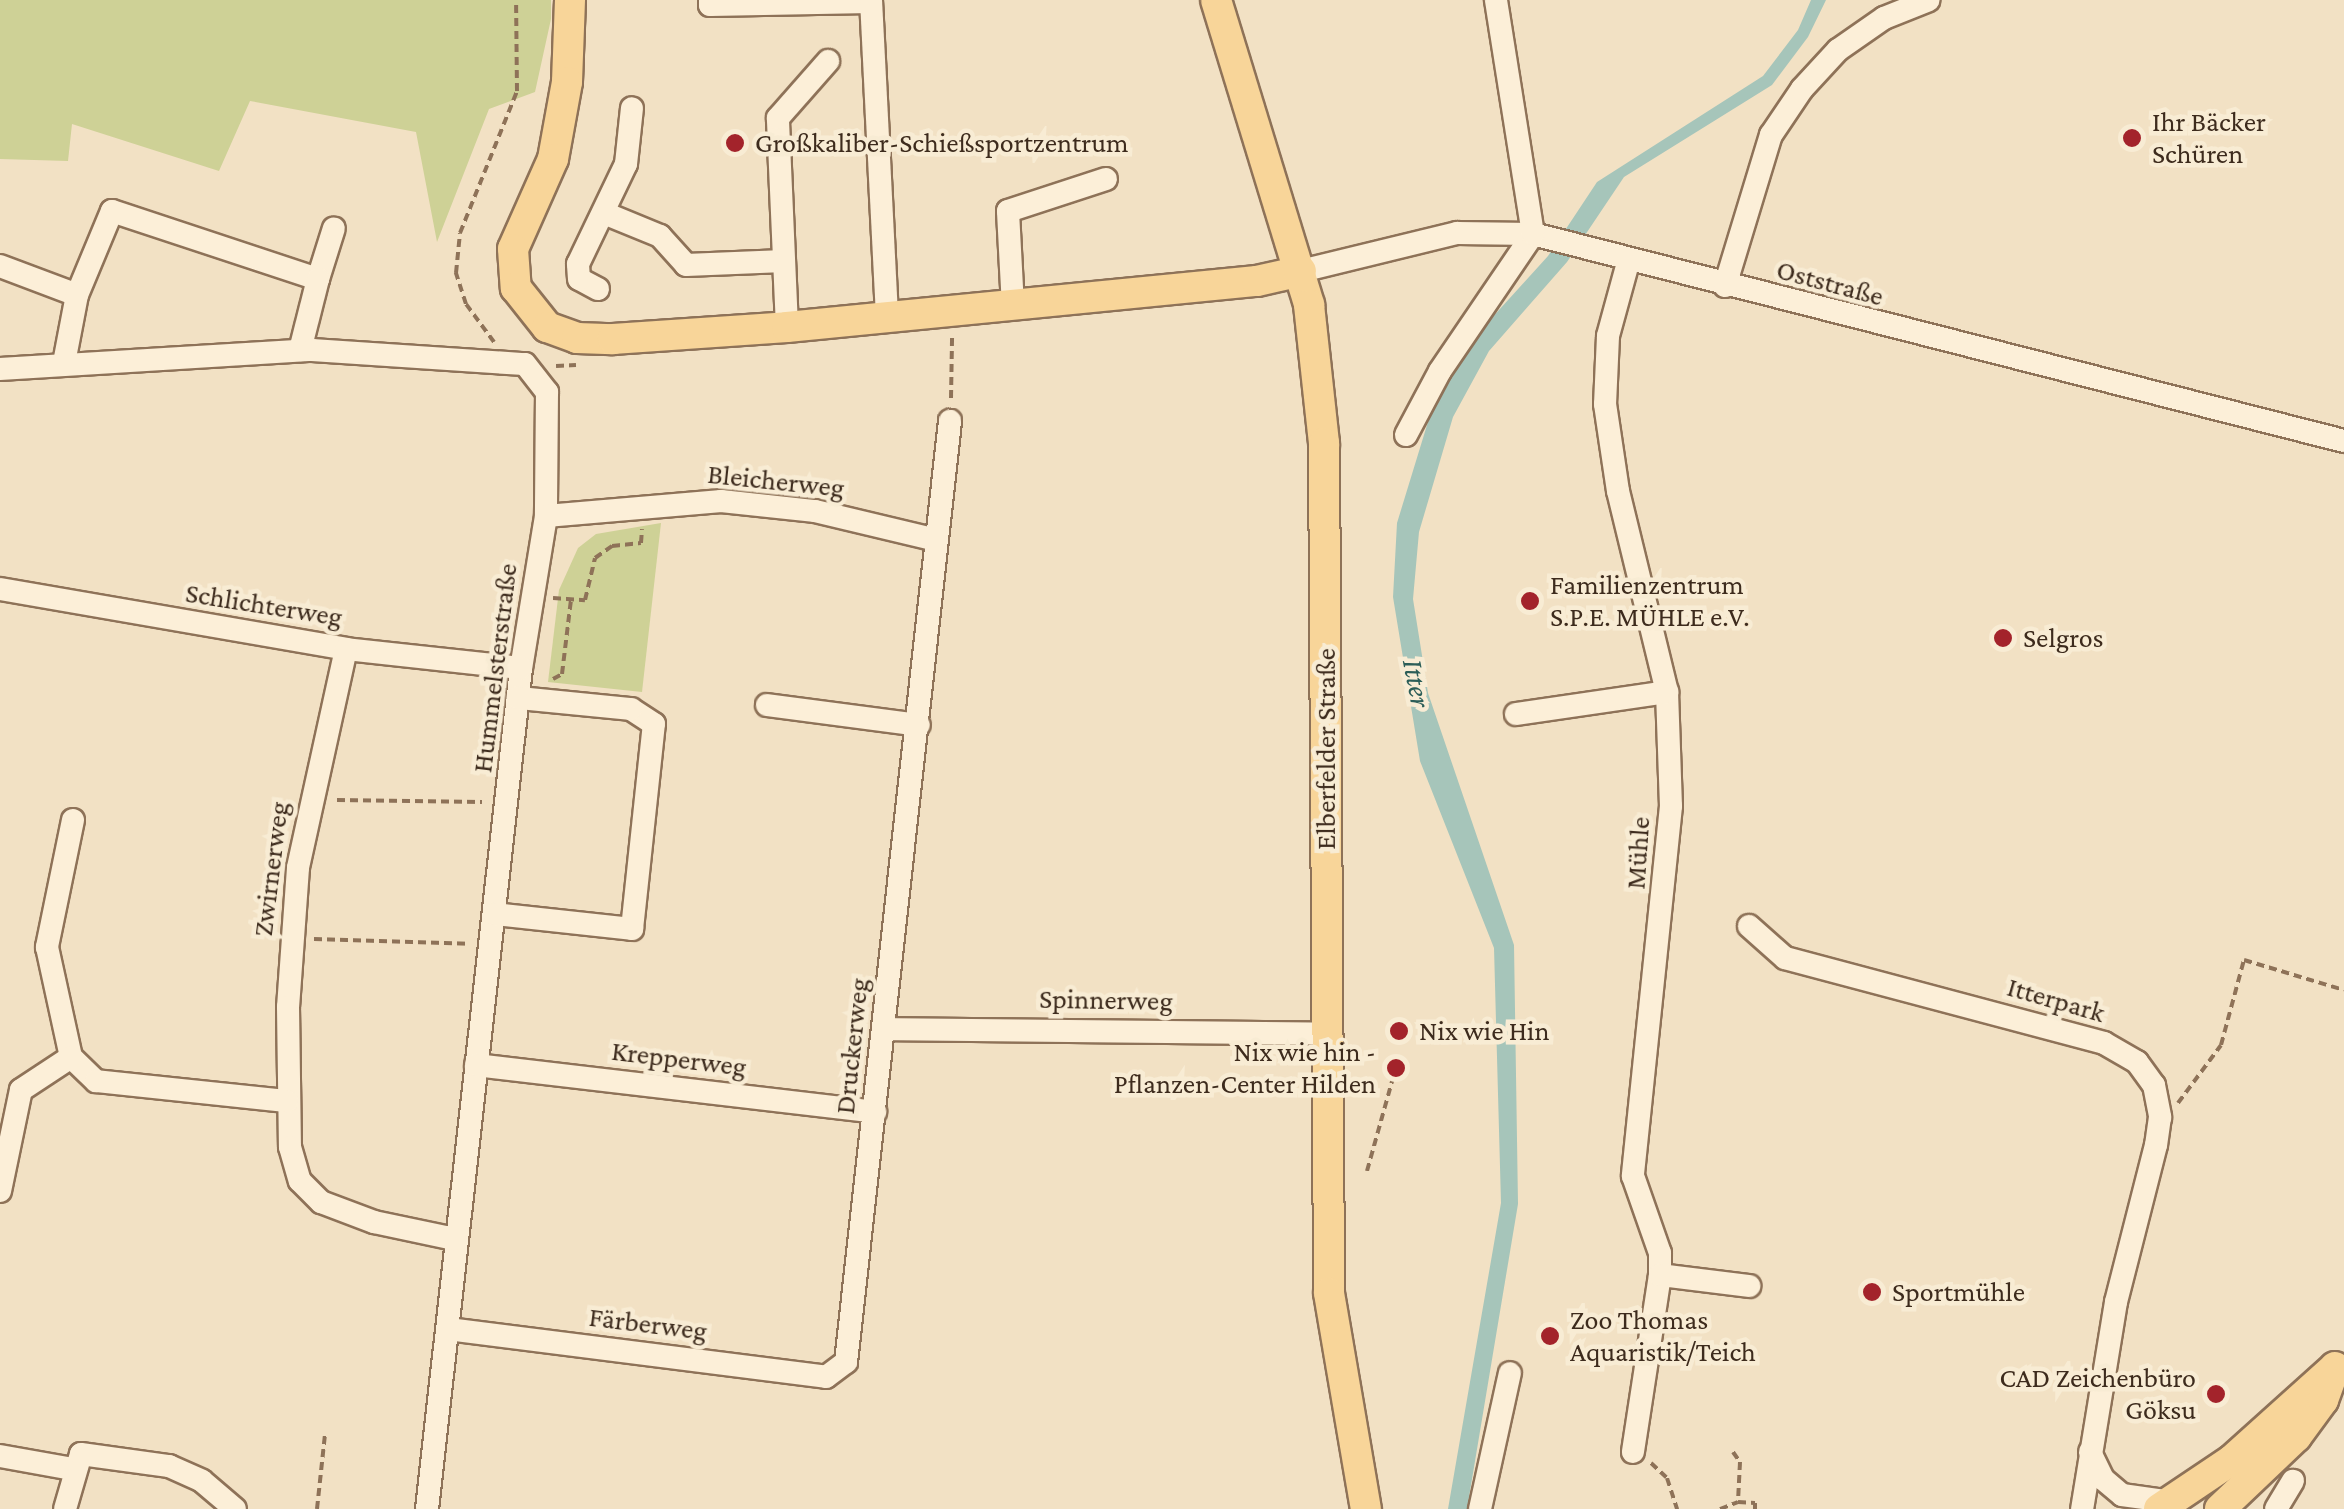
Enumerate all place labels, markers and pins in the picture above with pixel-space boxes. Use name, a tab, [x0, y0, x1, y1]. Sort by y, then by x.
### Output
place label: Ihr Bäcker Schüren	[2152, 105, 2266, 171]
place label: Großkaliber-Schießsportzentrum	[755, 126, 1129, 160]
marker: Ihr Bäcker Schüren	[2121, 127, 2143, 149]
marker: Großkaliber-Schießsportzentrum	[724, 132, 746, 154]
place label: Familienzentrum S.P.E. MÜHLE e.V.	[1550, 568, 1750, 634]
marker: Familienzentrum S.P.E. MÜHLE e.V.	[1519, 590, 1541, 612]
place label: Selgros	[2023, 621, 2104, 655]
marker: Selgros	[1992, 627, 2014, 649]
place label: Nix wie Hin	[1419, 1014, 1549, 1048]
marker: Nix wie Hin	[1388, 1020, 1410, 1042]
place label: Nix wie hin - Pflanzen-Center Hilden	[1114, 1035, 1376, 1101]
marker: Nix wie hin - Pflanzen-Center Hilden	[1385, 1057, 1407, 1079]
place label: Sportmühle	[1892, 1275, 2025, 1309]
marker: Sportmühle	[1861, 1281, 1883, 1303]
place label: Zoo Thomas Aquaristik/Teich	[1570, 1303, 1756, 1369]
marker: Zoo Thomas Aquaristik/Teich	[1539, 1325, 1561, 1347]
place label: CAD Zeichenbüro Göksu	[1999, 1361, 2196, 1427]
marker: CAD Zeichenbüro Göksu	[2205, 1383, 2227, 1405]

